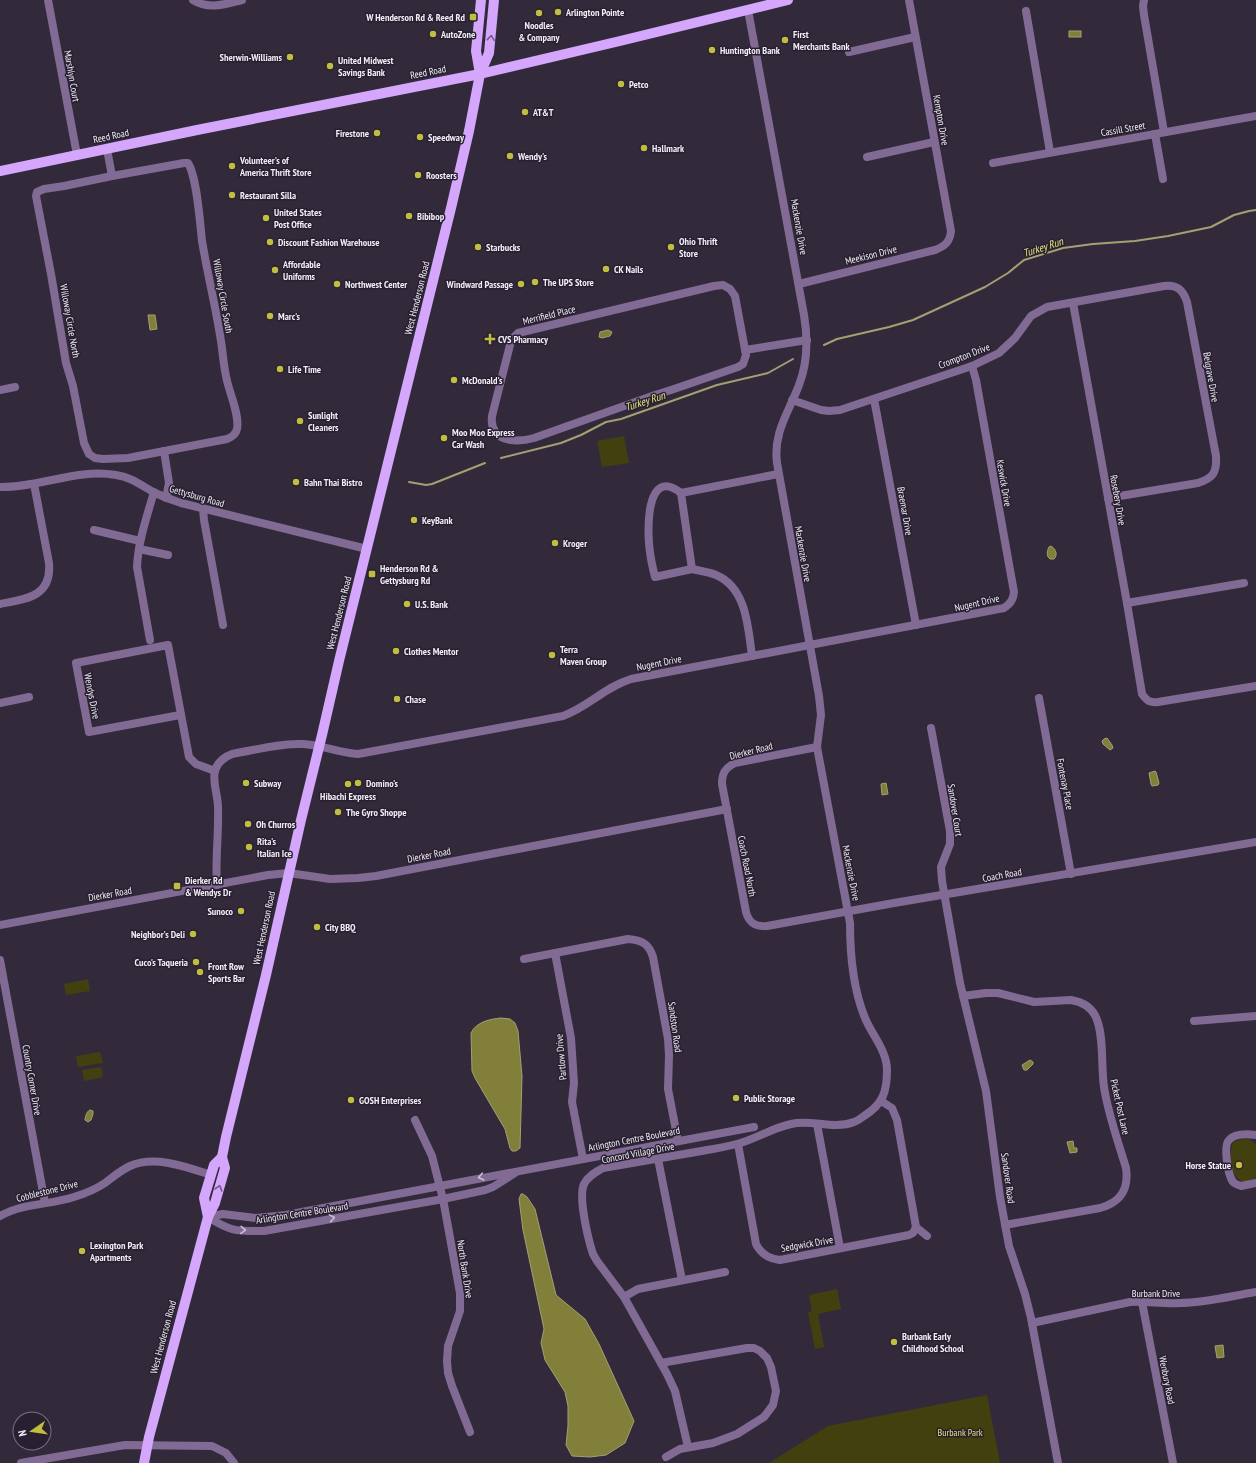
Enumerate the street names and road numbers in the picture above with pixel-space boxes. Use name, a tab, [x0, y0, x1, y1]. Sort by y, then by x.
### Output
street label: Marshlyn Court	[61, 49, 83, 103]
street label: Reed Road	[409, 62, 447, 82]
street label: Kempton Drive	[930, 94, 952, 146]
street label: Cassill Street	[1100, 119, 1146, 139]
street label: Reed Road	[92, 126, 130, 146]
street label: Mackenzie Drive	[788, 198, 810, 256]
street label: Meekison Drive	[844, 242, 898, 268]
street label: Willoway Circle South	[210, 258, 236, 334]
street label: West Henderson Road	[402, 260, 432, 336]
street label: Willoway Circle North	[57, 283, 83, 359]
street label: Merrifield Place	[521, 302, 577, 328]
street label: Crompton Drive	[936, 340, 992, 372]
street label: Belgrave Drive	[1200, 351, 1222, 403]
street label: Keswick Drive	[993, 458, 1015, 508]
street label: Rosebery Drive	[1107, 474, 1129, 526]
street label: Gettysburg Road	[168, 482, 226, 510]
street label: Braemar Drive	[894, 486, 916, 536]
street label: Mackenzie Drive	[792, 525, 814, 583]
street label: West Henderson Road	[324, 575, 354, 651]
street label: Nugent Drive	[953, 592, 1001, 614]
street label: Nugent Drive	[635, 652, 683, 674]
street label: Wendys Drive	[81, 672, 103, 720]
street label: Dierker Road	[728, 739, 774, 763]
street label: Fontenay Place	[1054, 757, 1076, 811]
street label: Sandover Court	[944, 783, 966, 837]
street label: Coach Road North	[735, 834, 759, 898]
street label: Dierker Road	[406, 844, 452, 866]
street label: Mackenzie Drive	[839, 844, 863, 902]
street label: Coach Road	[981, 865, 1023, 885]
street label: Dierker Road	[87, 884, 133, 904]
street label: West Henderson Road	[250, 890, 278, 966]
street label: Sandston Road	[665, 1001, 685, 1053]
street label: Partlow Drive	[552, 1033, 570, 1081]
street label: Country Corner Drive	[19, 1044, 45, 1116]
street label: Picket Post Lane	[1107, 1078, 1133, 1136]
street label: Arlington Centre Boulevard	[587, 1124, 681, 1154]
street label: Concord Village Drive	[601, 1140, 675, 1166]
street label: Sandover Road	[998, 1152, 1018, 1204]
street label: Cobblestone Drive	[15, 1177, 79, 1205]
street label: Arlington Centre Boulevard	[255, 1199, 349, 1227]
street label: Sedgwick Drive	[780, 1233, 834, 1255]
street label: North Bank Drive	[454, 1239, 476, 1299]
street label: Burbank Drive	[1132, 1287, 1180, 1300]
street label: West Henderson Road	[147, 1299, 179, 1375]
street label: Wenbury Road	[1156, 1355, 1178, 1405]

